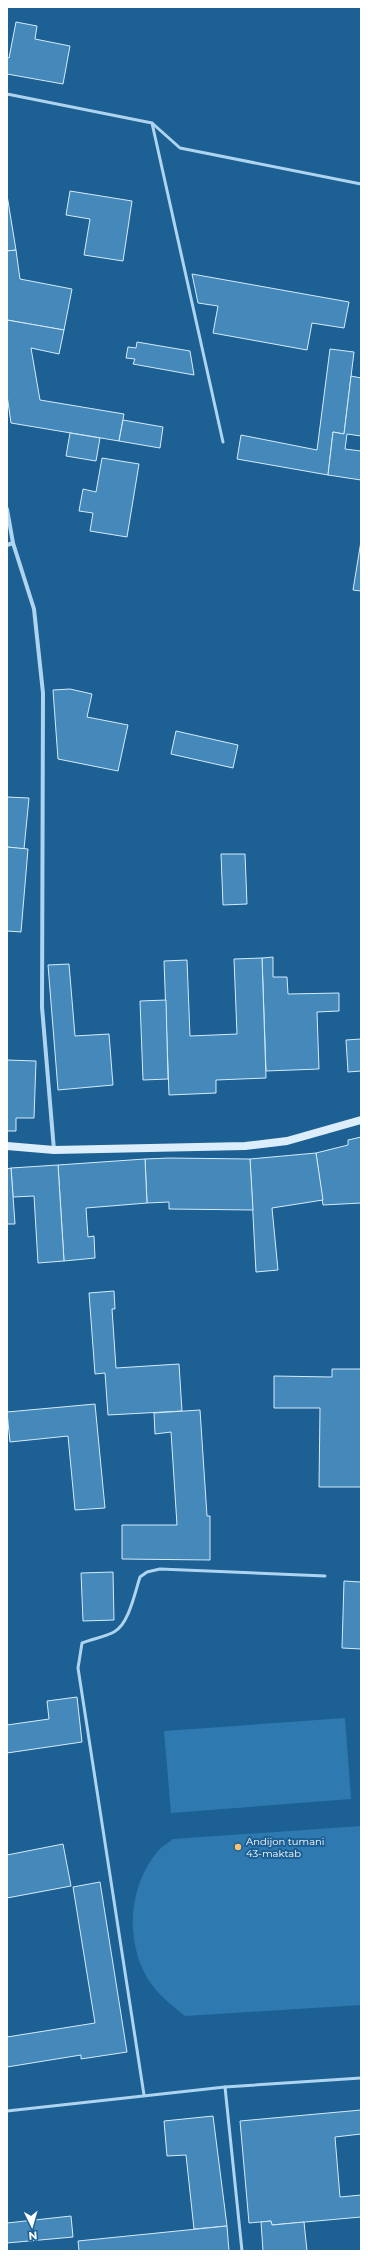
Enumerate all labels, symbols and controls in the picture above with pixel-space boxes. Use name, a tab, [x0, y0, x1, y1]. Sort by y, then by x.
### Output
place label: Andijon tumani 43-maktab	[246, 1835, 325, 1860]
marker: Andijon tumani 43-maktab	[233, 1842, 243, 1852]
north arrow	[12, 2206, 52, 2246]
text: N	[28, 2229, 38, 2243]

